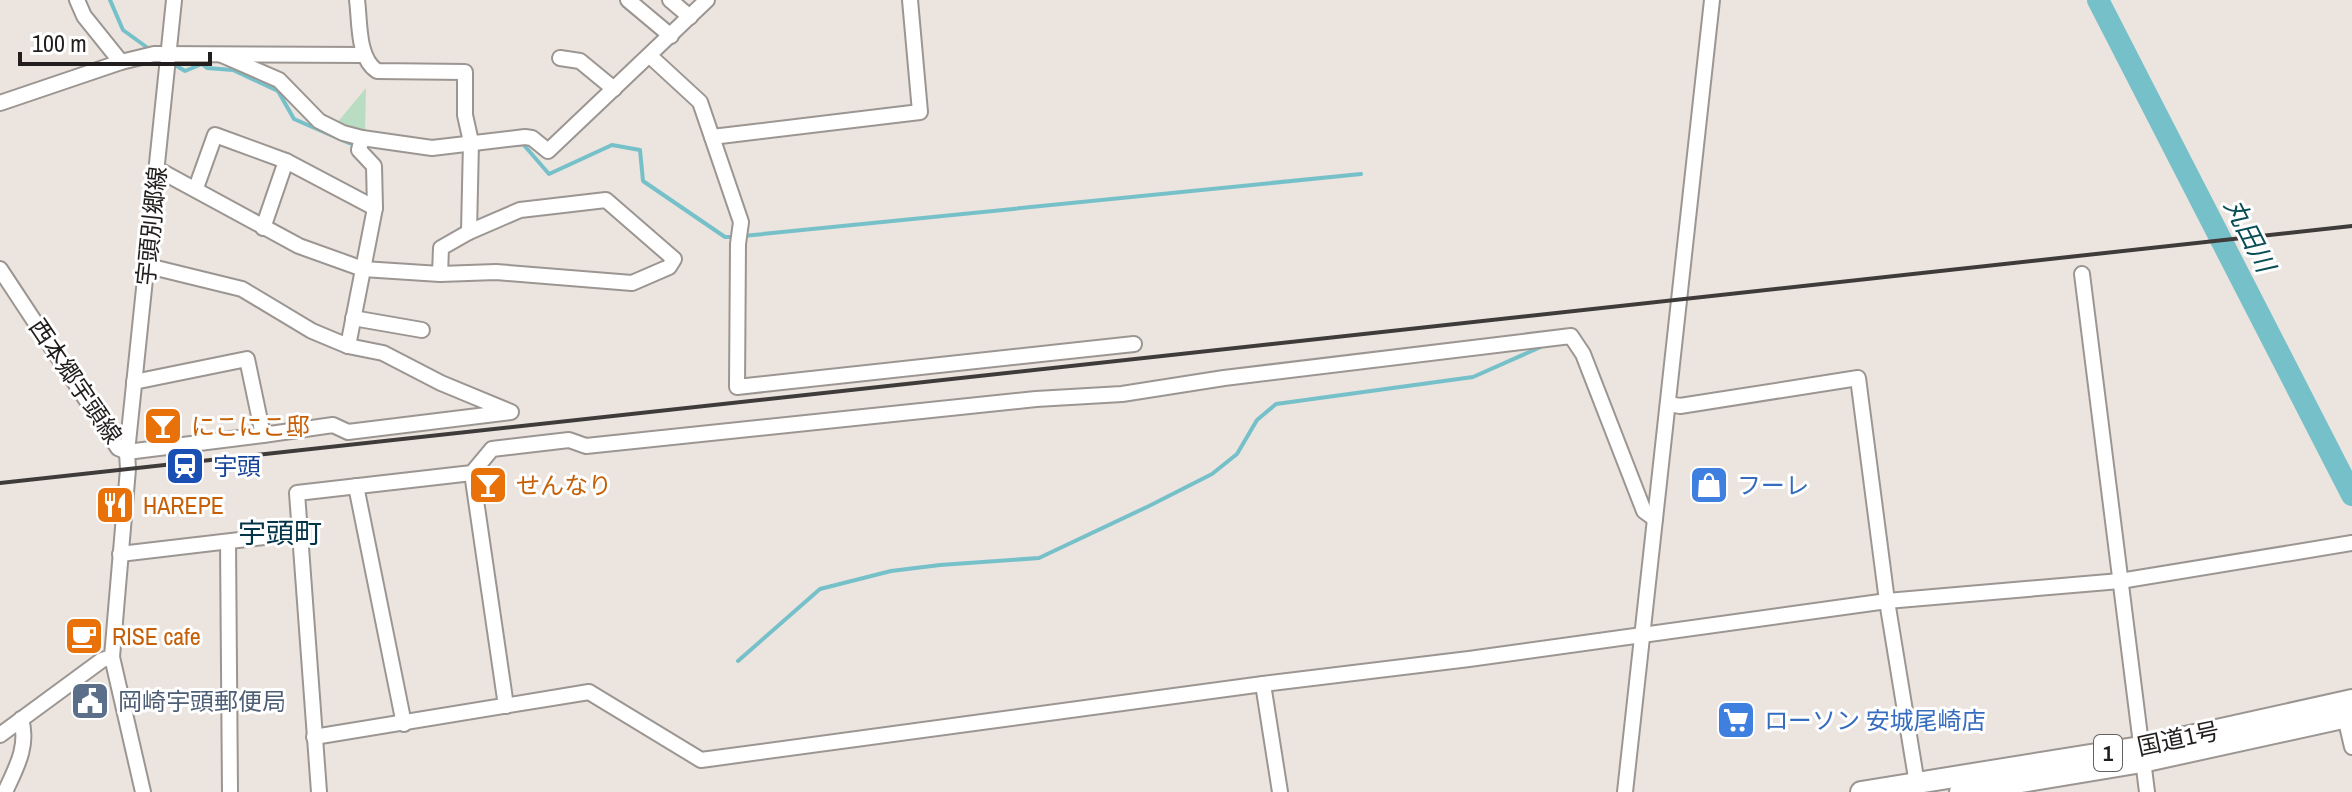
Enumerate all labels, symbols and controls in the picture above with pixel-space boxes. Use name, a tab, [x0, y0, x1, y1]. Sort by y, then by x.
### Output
scale bar	[20, 16, 210, 66]
text: 100 m	[32, 27, 87, 59]
street label: 宇頭別郷線	[129, 165, 173, 287]
water label: 丸田川	[2217, 192, 2285, 280]
street label: 西本郷宇頭線	[22, 312, 130, 450]
bar icon: にこにこ邸	[142, 405, 184, 447]
place label: にこにこ邸	[191, 410, 310, 442]
station icon: 宇頭	[164, 445, 206, 487]
place label: 宇頭	[213, 450, 261, 482]
bar icon: せんなり	[467, 464, 509, 506]
shop icon: フーレ	[1688, 464, 1730, 506]
place label: せんなり	[516, 469, 612, 501]
place label: フーレ	[1737, 469, 1809, 501]
restaurant icon: HAREPE	[94, 484, 136, 526]
place label: HAREPE	[143, 489, 224, 521]
district label: 宇頭町	[238, 514, 322, 552]
cafe icon: RISE cafe	[63, 615, 105, 657]
place label: RISE cafe	[112, 620, 201, 652]
public building icon: 岡崎宇頭郵便局	[69, 680, 111, 722]
place label: 岡崎宇頭郵便局	[118, 685, 286, 717]
supermarket icon: ローソン 安城尾崎店	[1715, 699, 1757, 741]
place label: ローソン 安城尾崎店	[1764, 704, 1985, 736]
street label: 国道1号	[2134, 714, 2222, 762]
road number: 1	[2094, 735, 2122, 771]

